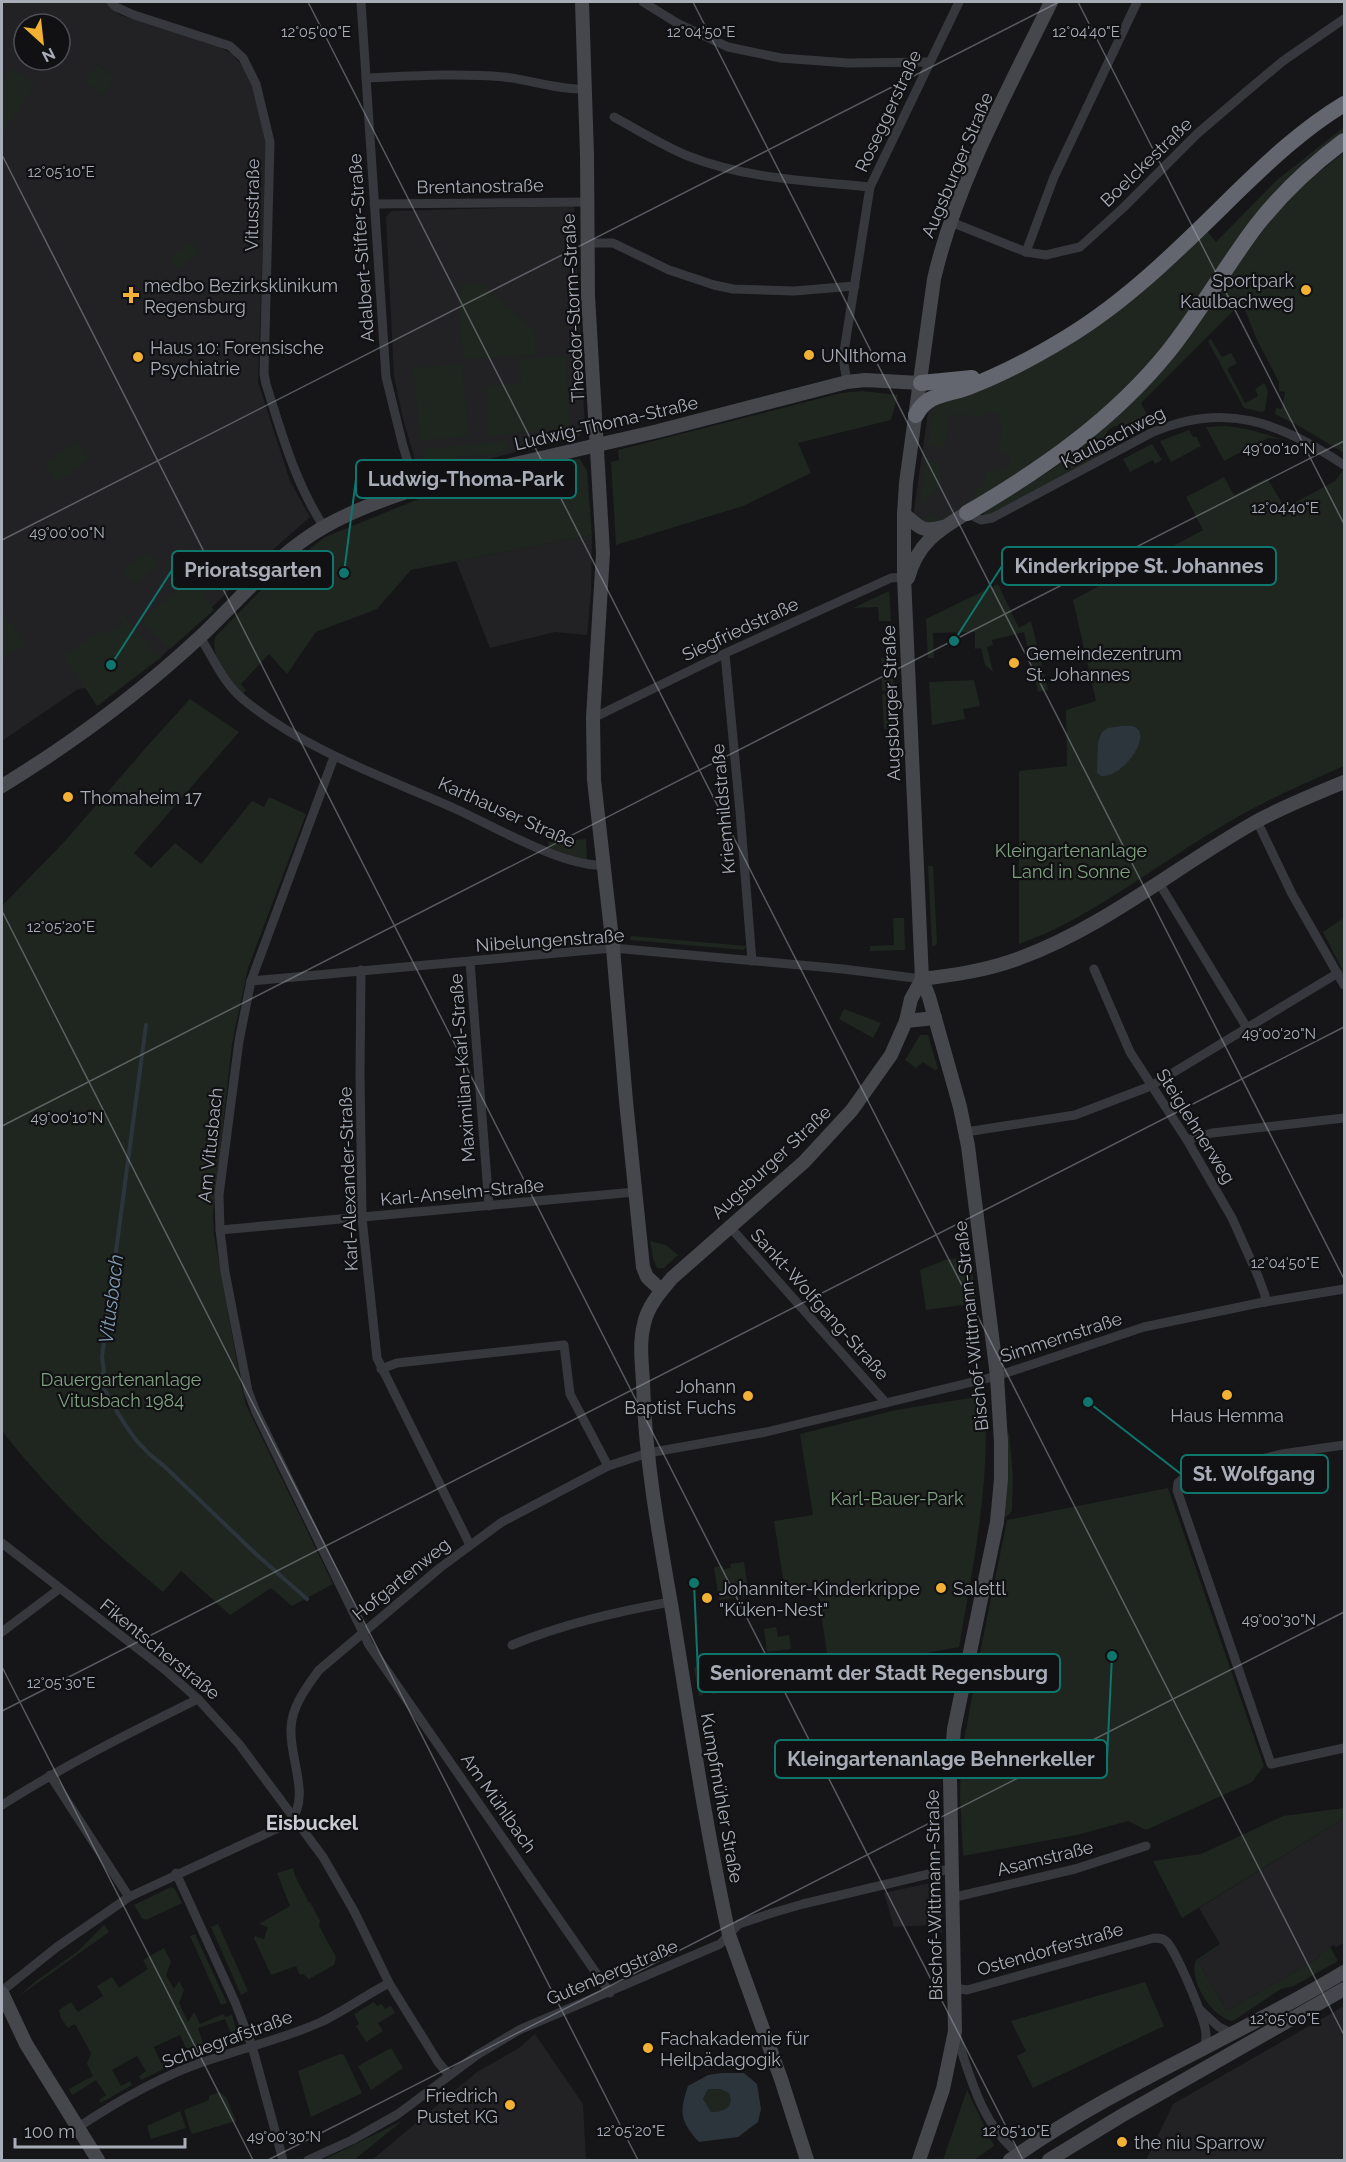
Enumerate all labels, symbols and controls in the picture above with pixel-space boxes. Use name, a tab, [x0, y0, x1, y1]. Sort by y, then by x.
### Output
north arrow	[12, 12, 72, 72]
text: 12°05'00"E	[281, 23, 351, 41]
text: 12°04'50"E	[667, 23, 735, 41]
text: 12°04'40"E	[1052, 23, 1120, 41]
text: N	[39, 44, 58, 66]
street label: Roseggerstraße	[851, 46, 926, 175]
street label: Augsburger Straße	[917, 89, 997, 241]
street label: Boelckestraße	[1096, 113, 1196, 211]
street label: Adalbert-Stifter-Straße	[344, 153, 378, 343]
street label: Vitusstraße	[241, 158, 263, 252]
text: 12°05'10"E	[27, 163, 95, 181]
street label: Brentanostraße	[416, 174, 544, 198]
street label: Theodor-Storm-Straße	[558, 213, 588, 403]
place label: Sportpark Kaulbachweg	[1180, 270, 1294, 312]
place label: medbo Bezirksklinikum Regensburg	[144, 275, 338, 317]
marker: Sportpark Kaulbachweg	[1299, 283, 1313, 297]
marker: medbo Bezirksklinikum Regensburg	[122, 286, 140, 304]
place label: Haus 10: Forensische Psychiatrie	[150, 337, 324, 379]
place label: UNIthoma	[821, 345, 906, 366]
marker: UNIthoma	[802, 348, 816, 362]
marker: Haus 10: Forensische Psychiatrie	[131, 350, 145, 364]
street label: Ludwig-Thoma-Straße	[512, 392, 700, 454]
street label: Kaulbachweg	[1057, 402, 1169, 472]
text: 49°00'10"N	[1243, 440, 1315, 458]
callout: Ludwig-Thoma-Park	[356, 460, 576, 498]
text: Ludwig-Thoma-Park	[368, 467, 565, 491]
text: 12°04'40"E	[1251, 499, 1319, 517]
text: 49°00'00"N	[29, 524, 105, 542]
callout: Kinderkrippe St. Johannes	[1002, 547, 1276, 585]
callout: Prioratsgarten	[172, 551, 333, 589]
text: Kinderkrippe St. Johannes	[1014, 554, 1264, 578]
text: Prioratsgarten	[184, 558, 322, 582]
street label: Siegfriedstraße	[679, 593, 802, 665]
street label: Augsburger Straße	[878, 624, 904, 781]
place label: Gemeindezentrum St. Johannes	[1026, 643, 1182, 685]
marker: Gemeindezentrum St. Johannes	[1007, 656, 1021, 670]
street label: Kriemhildstraße	[707, 743, 739, 875]
street label: Karthauser Straße	[435, 772, 579, 852]
place label: Thomaheim 17	[80, 787, 202, 808]
marker: Thomaheim 17	[61, 790, 75, 804]
park label: Kleingartenanlage Land in Sonne	[995, 840, 1148, 882]
text: 12°05'20"E	[27, 918, 95, 936]
street label: Nibelungenstraße	[475, 924, 626, 956]
street label: Maximilian-Karl-Straße	[445, 973, 479, 1163]
text: 49°00'20"N	[1242, 1025, 1316, 1043]
street label: Steiglehnerweg	[1152, 1065, 1240, 1187]
street label: Am Vitusbach	[194, 1086, 226, 1204]
street label: Karl-Alexander-Straße	[334, 1086, 362, 1272]
street label: Augsburger Straße	[707, 1101, 835, 1223]
text: 49°00'10"N	[31, 1109, 103, 1127]
street label: Karl-Anselm-Straße	[379, 1174, 545, 1210]
street label: Bischof-Wittmann-Straße	[949, 1220, 992, 1432]
street label: Sankt-Wolfgang-Straße	[747, 1224, 894, 1384]
water label: Vitusbach	[94, 1253, 128, 1345]
text: 12°04'50"E	[1251, 1254, 1319, 1272]
street label: Simmernstraße	[998, 1307, 1125, 1367]
park label: Dauergartenanlage Vitusbach 1984	[41, 1369, 202, 1411]
place label: Johann Baptist Fuchs	[624, 1376, 736, 1418]
marker: Haus Hemma	[1220, 1388, 1234, 1402]
marker: Johann Baptist Fuchs	[741, 1389, 755, 1403]
place label: Haus Hemma	[1170, 1405, 1284, 1426]
callout: St. Wolfgang	[1181, 1455, 1328, 1493]
text: St. Wolfgang	[1193, 1462, 1315, 1486]
park label: Karl-Bauer-Park	[831, 1488, 964, 1509]
street label: Hofgartenweg	[348, 1533, 454, 1625]
place label: Johanniter-Kinderkrippe "Küken-Nest"	[719, 1578, 920, 1620]
place label: Salettl	[953, 1578, 1006, 1599]
marker: Salettl	[934, 1581, 948, 1595]
marker: Johanniter-Kinderkrippe "Küken-Nest"	[700, 1591, 714, 1605]
street label: Fikentscherstraße	[96, 1594, 224, 1704]
text: 49°00'30"N	[1242, 1611, 1316, 1629]
callout: Seniorenamt der Stadt Regensburg	[698, 1654, 1060, 1692]
text: Seniorenamt der Stadt Regensburg	[710, 1661, 1048, 1685]
text: 12°05'30"E	[27, 1674, 95, 1692]
street label: Kumpfmühler Straße	[697, 1711, 747, 1885]
callout: Kleingartenanlage Behnerkeller	[775, 1740, 1107, 1778]
text: Kleingartenanlage Behnerkeller	[787, 1747, 1095, 1771]
street label: Am Mühlbach	[457, 1749, 541, 1857]
street label: Bischof-Wittmann-Straße	[922, 1789, 946, 2001]
district label: Eisbuckel	[266, 1811, 359, 1835]
street label: Asamstraße	[995, 1836, 1096, 1880]
street label: Ostendorferstraße	[974, 1918, 1126, 1980]
street label: Gutenbergstraße	[543, 1935, 681, 2009]
street label: Schuegrafstraße	[159, 2006, 295, 2072]
text: 12°05'00"E	[1250, 2010, 1320, 2028]
place label: Fachakademie für Heilpädagogik	[660, 2028, 810, 2070]
marker: Fachakademie für Heilpädagogik	[641, 2041, 655, 2055]
place label: Friedrich Pustet KG	[417, 2085, 498, 2127]
marker: Friedrich Pustet KG	[503, 2098, 517, 2112]
scale bar	[15, 2111, 184, 2149]
text: 100 m	[24, 2121, 75, 2142]
text: 12°05'20"E	[597, 2122, 665, 2140]
text: 12°05'10"E	[982, 2122, 1050, 2140]
text: 49°00'30"N	[247, 2128, 321, 2146]
place label: the niu Sparrow	[1134, 2132, 1265, 2153]
marker: the niu Sparrow	[1115, 2135, 1129, 2149]

